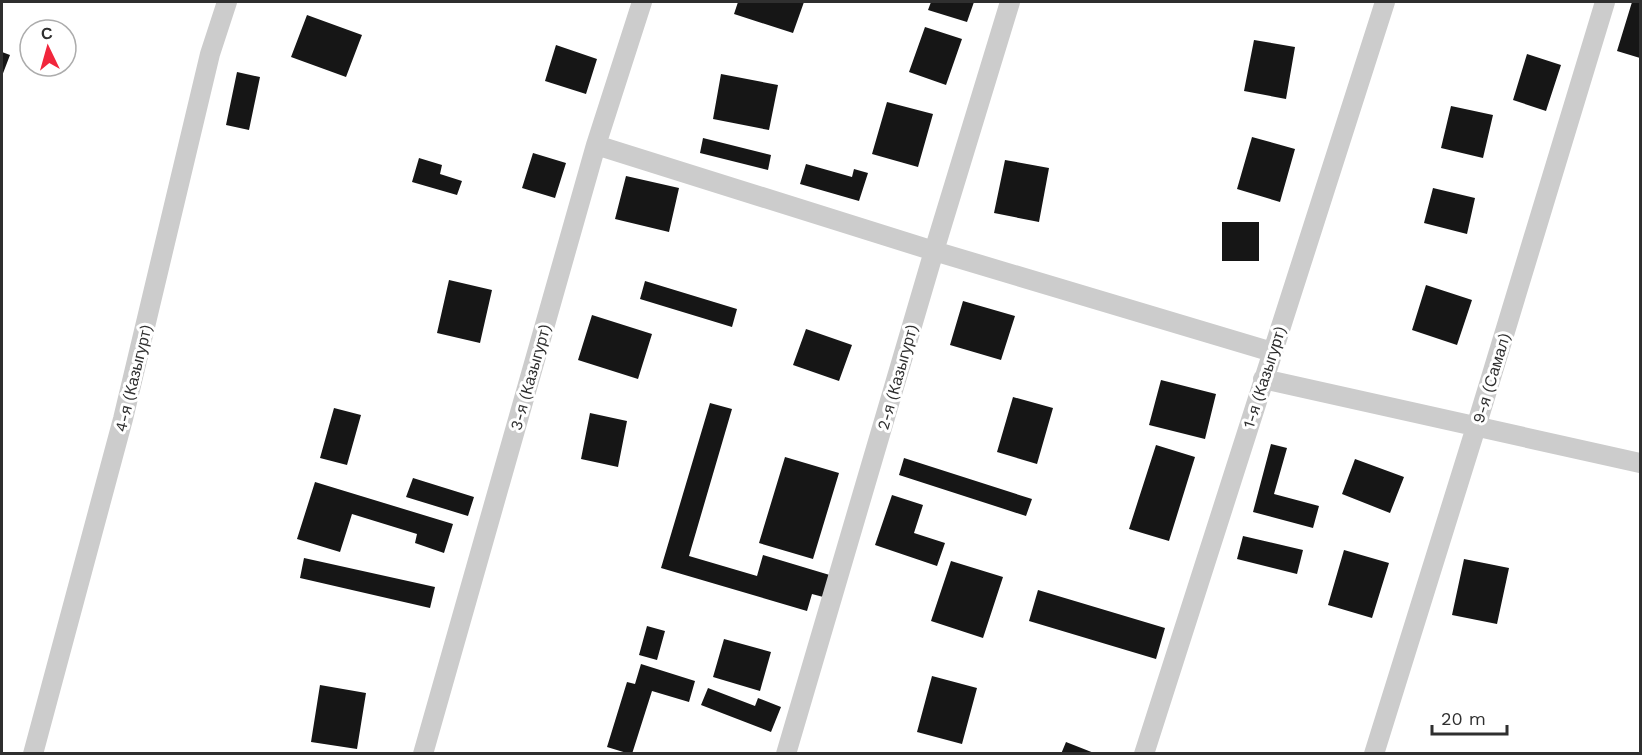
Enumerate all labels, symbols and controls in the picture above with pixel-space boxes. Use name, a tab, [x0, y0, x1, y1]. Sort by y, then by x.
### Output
north arrow	[18, 18, 78, 78]
text: С	[40, 24, 54, 44]
street label: 3-я (Казыгурт)	[506, 322, 555, 432]
street label: 2-я (Казыгурт)	[873, 322, 922, 432]
street label: 4-я (Казыгурт)	[111, 323, 156, 434]
street label: 1-я (Казыгурт)	[1239, 324, 1290, 431]
street label: 9-я (Самал)	[1469, 331, 1514, 426]
scale bar	[1432, 698, 1507, 736]
text: 20 m	[1441, 708, 1486, 729]

